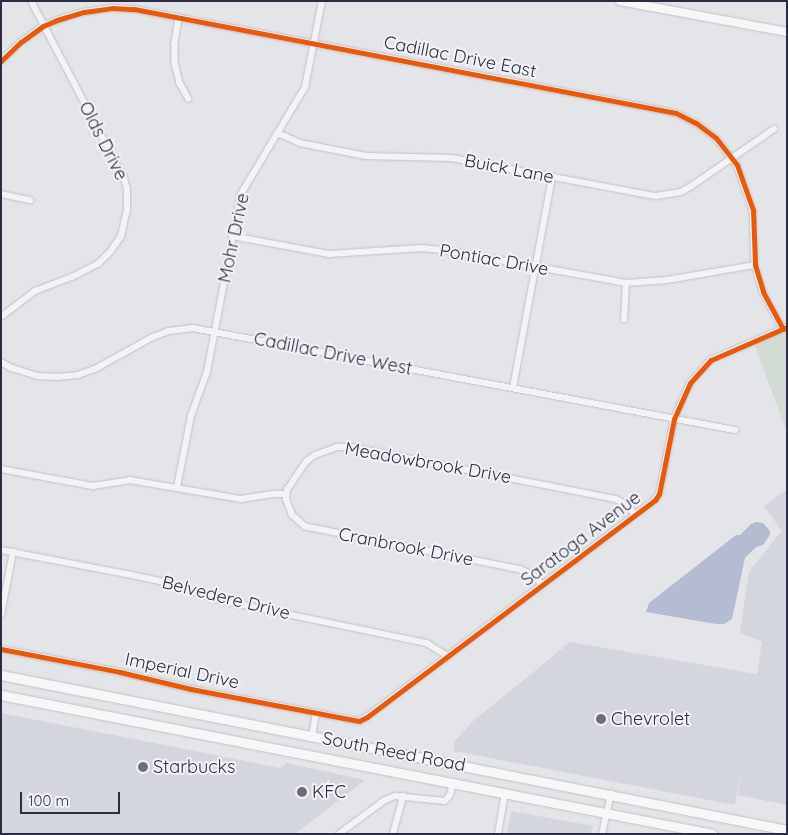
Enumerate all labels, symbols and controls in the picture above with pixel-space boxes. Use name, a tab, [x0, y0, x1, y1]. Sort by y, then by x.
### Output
street label: Cadillac Drive East	[382, 32, 538, 82]
street label: Olds Drive	[74, 98, 132, 184]
street label: Buick Lane	[462, 150, 556, 188]
street label: Mohr Drive	[214, 191, 254, 285]
street label: Pontiac Drive	[438, 240, 550, 280]
street label: Cadillac Drive West	[252, 328, 414, 380]
street label: Meadowbrook Drive	[343, 438, 513, 488]
street label: Saratoga Avenue	[517, 487, 645, 591]
street label: Cranbrook Drive	[337, 523, 475, 571]
street label: Belvedere Drive	[160, 572, 292, 624]
street label: Imperial Drive	[123, 648, 241, 694]
place label: Chevrolet	[611, 708, 690, 730]
marker: Chevrolet	[595, 713, 607, 725]
street label: South Reed Road	[321, 728, 467, 776]
place label: Starbucks	[153, 756, 236, 778]
marker: Starbucks	[137, 761, 149, 773]
place label: KFC	[312, 781, 346, 803]
scale bar	[22, 782, 122, 814]
marker: KFC	[296, 786, 308, 798]
text: 100 m	[28, 791, 69, 810]

